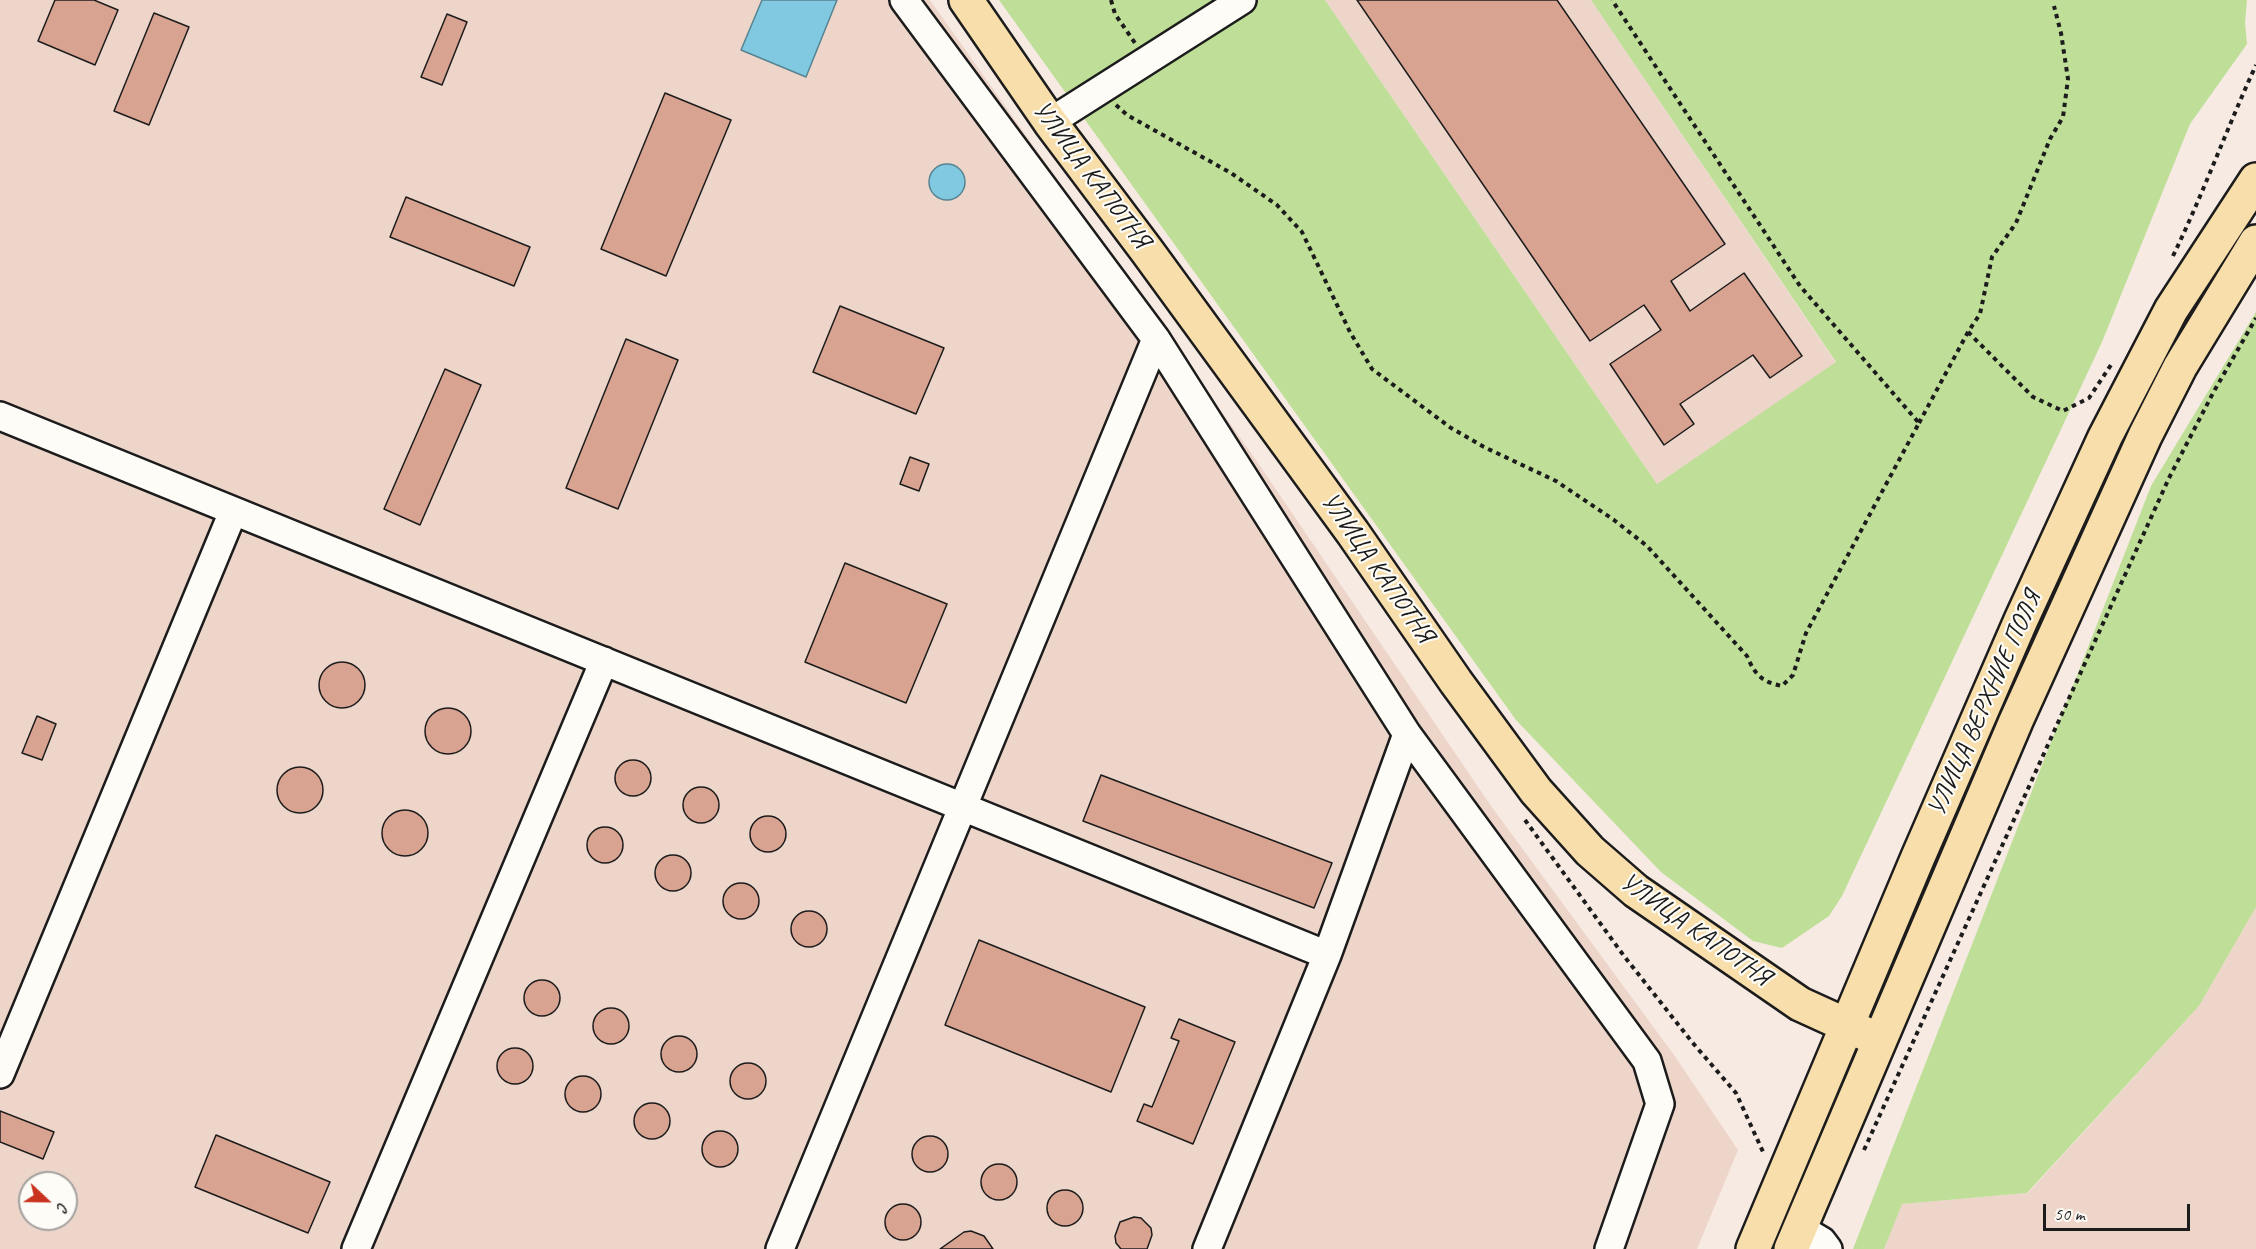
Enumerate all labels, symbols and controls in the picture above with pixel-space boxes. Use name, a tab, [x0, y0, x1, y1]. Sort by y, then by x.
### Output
street label: УЛИЦА КАПОТНЯ	[1025, 95, 1157, 255]
street label: УЛИЦА КАПОТНЯ	[1314, 487, 1440, 649]
street label: УЛИЦА ВЕРХНИЕ ПОЛЯ	[1921, 587, 2049, 821]
street label: УЛИЦА КАПОТНЯ	[1614, 867, 1776, 993]
north arrow	[18, 1171, 78, 1231]
scale bar	[2046, 1192, 2193, 1230]
text: С	[52, 1200, 74, 1214]
text: 50 m	[2054, 1203, 2085, 1225]

